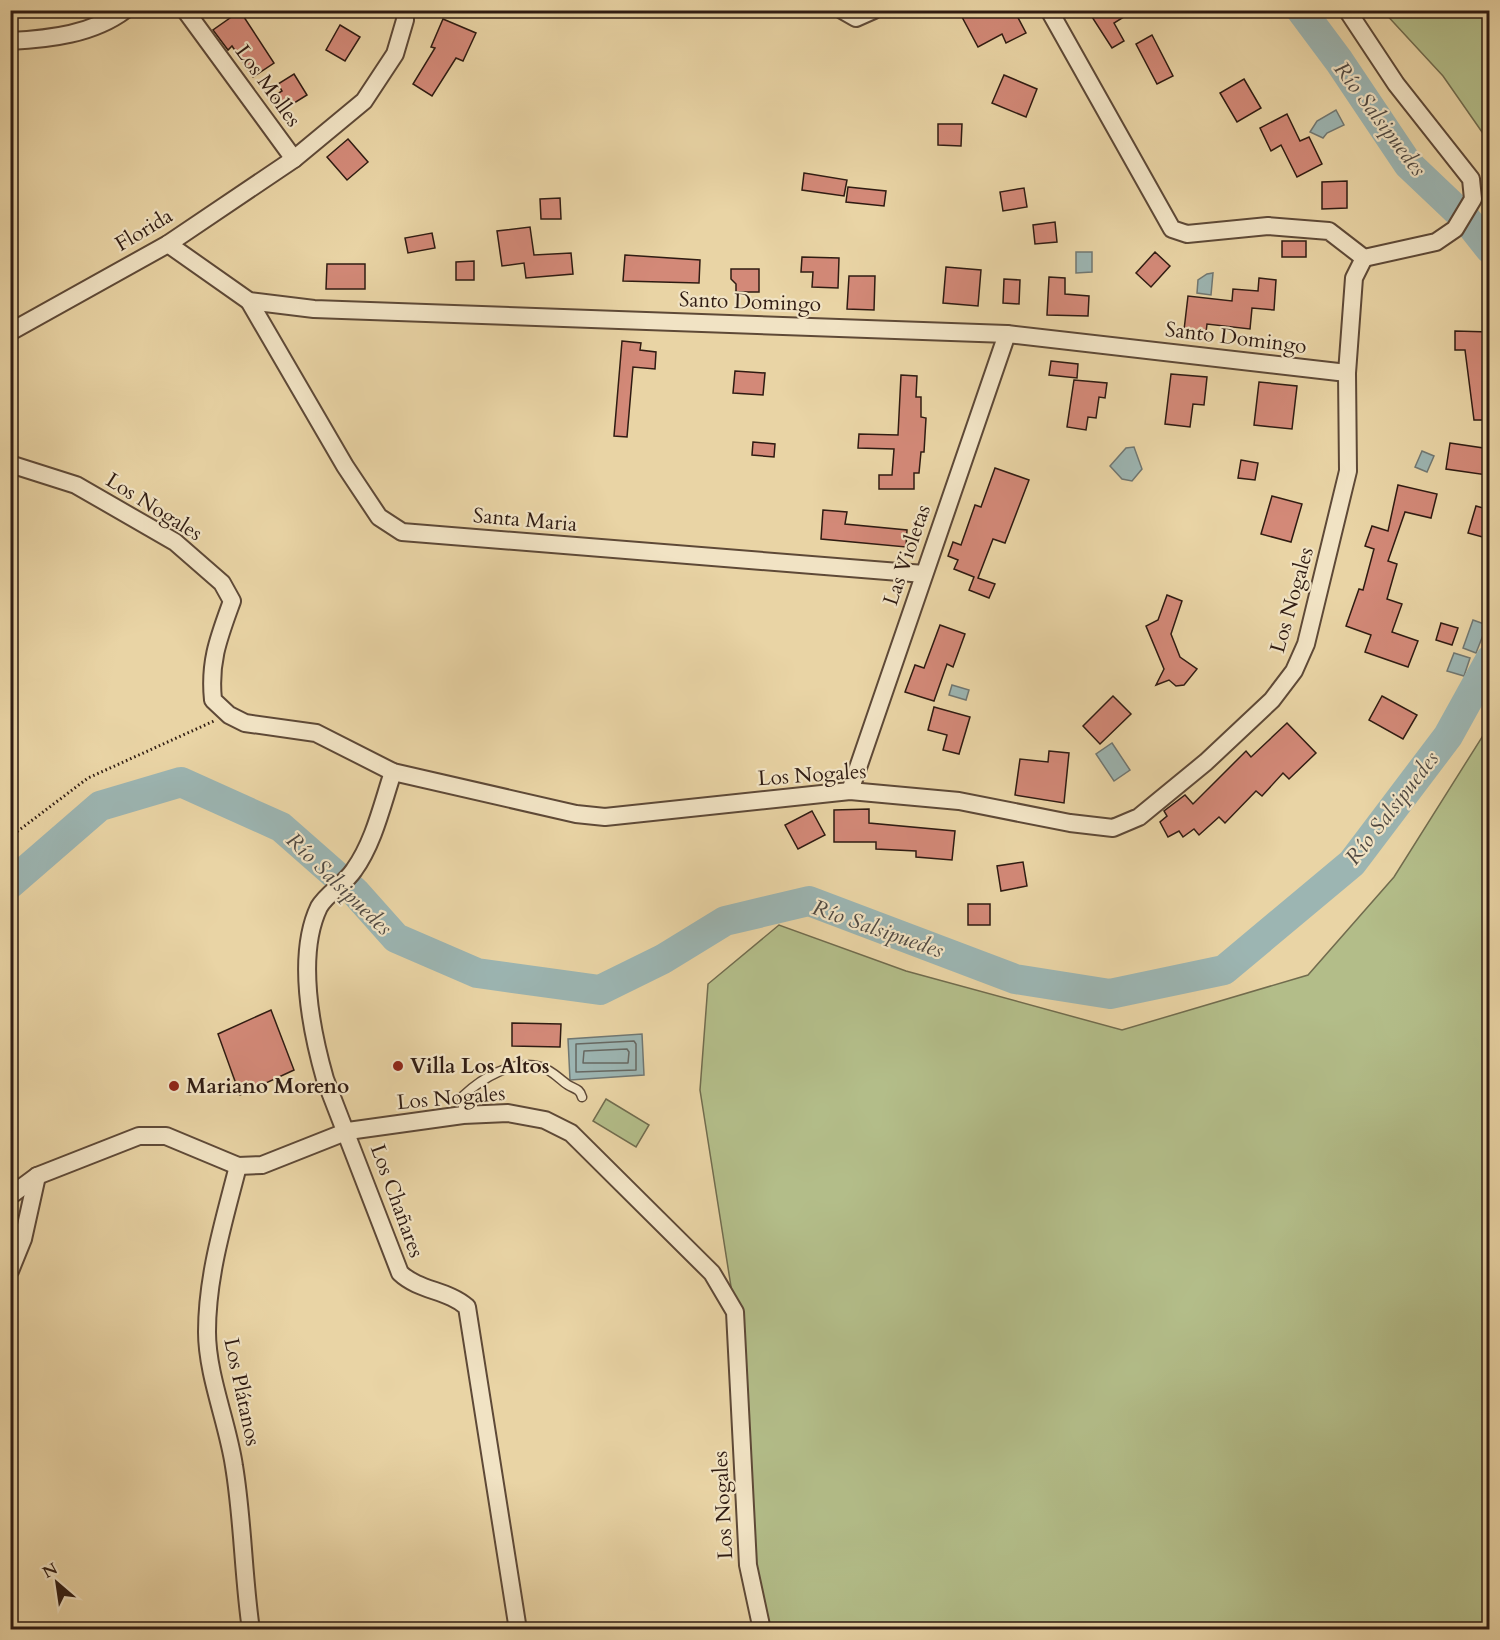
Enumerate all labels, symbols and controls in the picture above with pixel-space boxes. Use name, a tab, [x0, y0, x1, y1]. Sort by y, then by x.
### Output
street label: Los Molles	[228, 39, 308, 133]
water label: Río Salsipuedes	[1327, 55, 1433, 183]
street label: Florida	[110, 201, 178, 259]
street label: Santo Domingo	[678, 285, 822, 319]
street label: Santo Domingo	[1164, 315, 1308, 361]
street label: Los Nogales	[100, 466, 208, 548]
street label: Santa Maria	[472, 501, 578, 539]
street label: Las Violetas	[876, 501, 938, 609]
street label: Los Nogales	[1263, 544, 1321, 656]
water label: Río Salsipuedes	[1338, 745, 1446, 871]
street label: Los Nogales	[757, 757, 867, 793]
water label: Río Salsipuedes	[279, 826, 399, 943]
water label: Río Salsipuedes	[808, 893, 948, 966]
place label: Villa Los Altos	[410, 1052, 549, 1081]
marker: Villa Los Altos	[391, 1059, 405, 1073]
place label: Mariano Moreno	[186, 1072, 349, 1101]
marker: Mariano Moreno	[167, 1079, 181, 1093]
street label: Los Nogales	[396, 1079, 506, 1117]
street label: Los Chañares	[363, 1140, 431, 1262]
street label: Los Plátanos	[216, 1335, 268, 1449]
street label: Los Nogales	[706, 1450, 740, 1560]
north arrow	[27, 1553, 87, 1613]
text: N	[39, 1558, 62, 1584]

